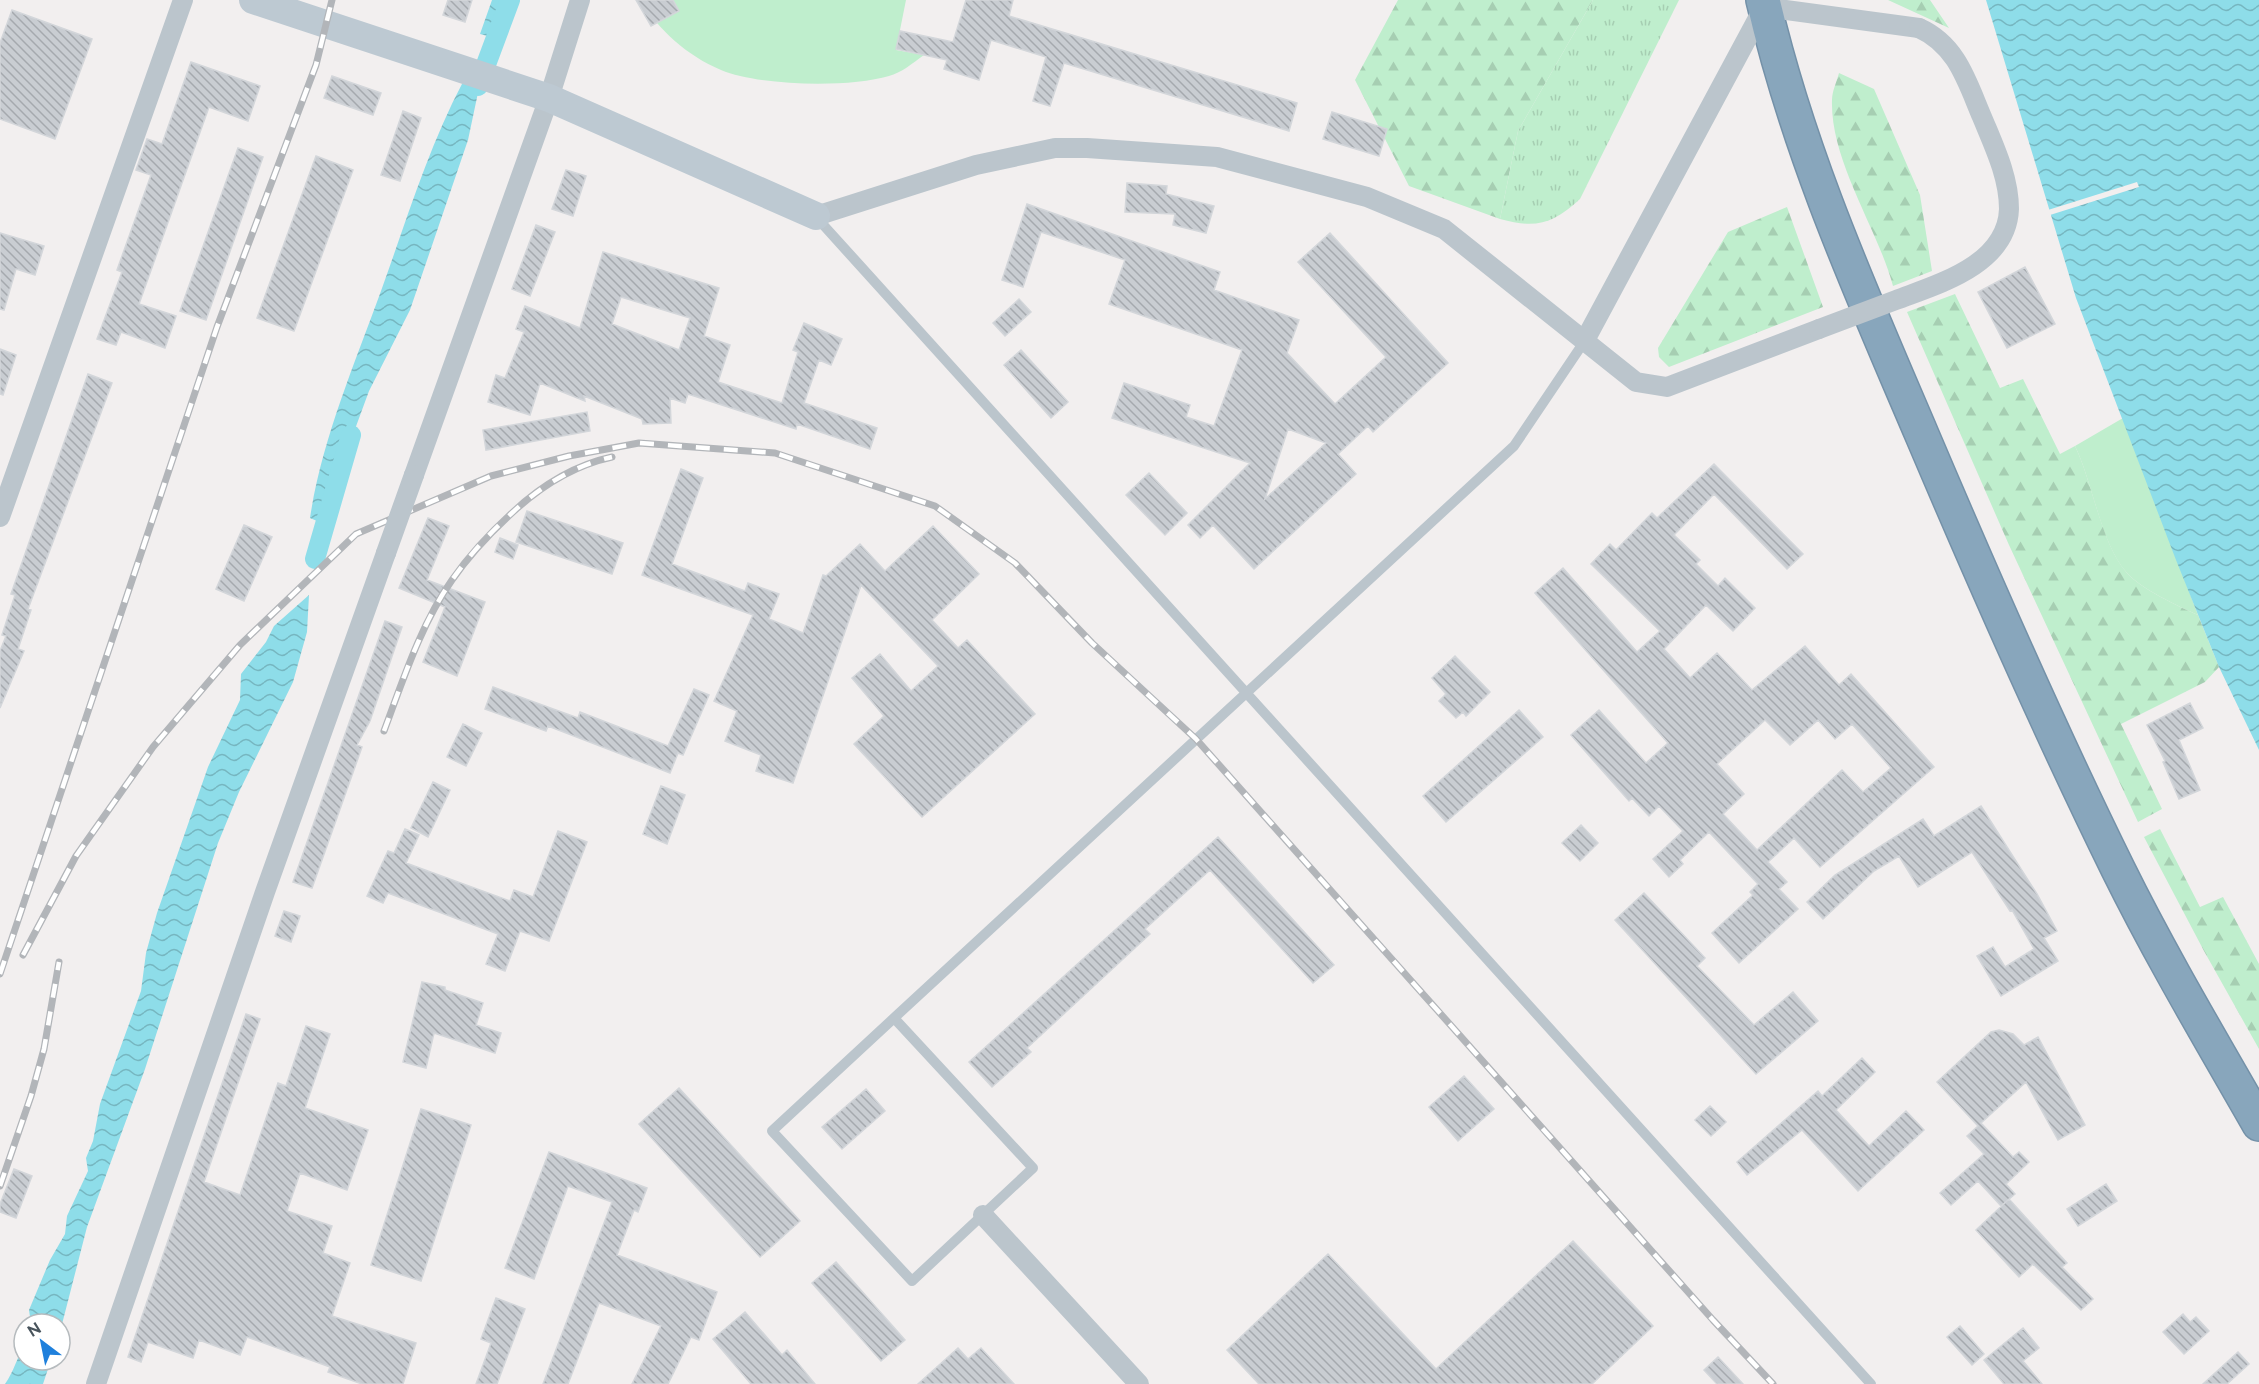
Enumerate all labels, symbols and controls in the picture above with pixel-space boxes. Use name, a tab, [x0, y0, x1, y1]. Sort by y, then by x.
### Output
north arrow	[12, 1312, 72, 1372]
text: N	[24, 1318, 45, 1341]

